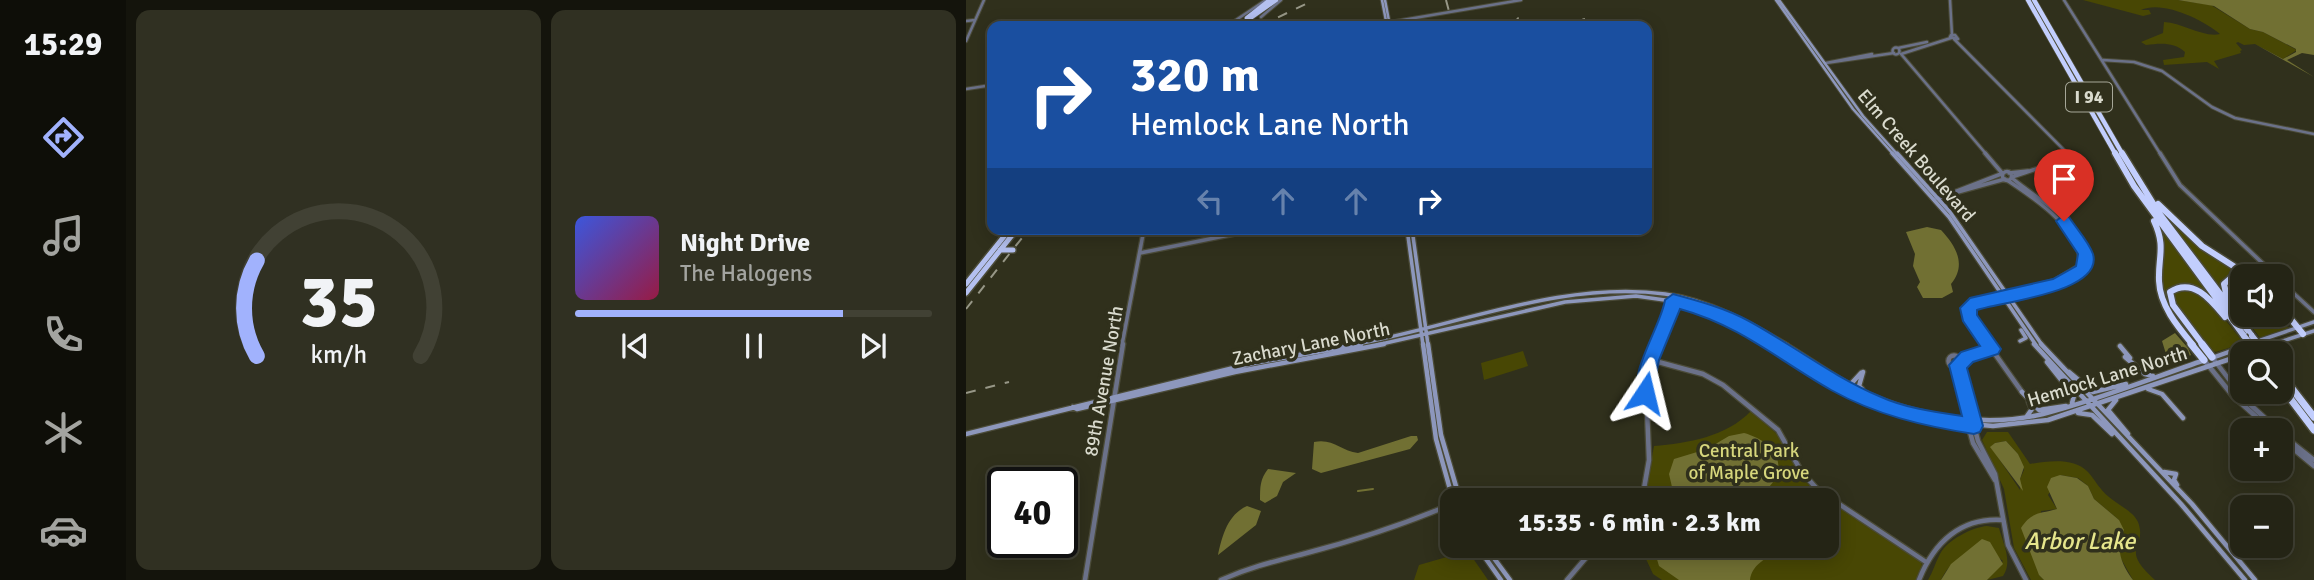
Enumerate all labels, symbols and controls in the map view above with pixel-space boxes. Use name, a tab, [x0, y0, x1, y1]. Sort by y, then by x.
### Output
text: 15:29	[24, 25, 102, 64]
text: 320 m	[1130, 45, 1260, 105]
icon: right	[1015, 49, 1106, 140]
road number: I 94	[2066, 82, 2112, 112]
street label: Elm Creek Boulevard	[1852, 84, 1980, 227]
text: Hemlock Lane North	[1130, 105, 1410, 144]
icon: directions	[39, 113, 88, 162]
pin	[2034, 149, 2094, 221]
icon: arrive	[2045, 160, 2083, 198]
icon: left	[1191, 182, 1229, 220]
icon: ahead	[1264, 182, 1302, 220]
icon: ahead	[1337, 182, 1375, 220]
icon: right	[1410, 182, 1448, 220]
icon: music	[39, 211, 88, 260]
text: Night Drive	[680, 227, 810, 259]
text: 35	[299, 258, 378, 347]
text: The Halogens	[680, 259, 812, 288]
map controls	[2230, 264, 2293, 558]
button: sound	[2230, 264, 2293, 327]
street label: 89th Avenue North	[1079, 304, 1129, 458]
icon: phone	[39, 310, 88, 359]
street label: Zachary Lane North	[1230, 317, 1392, 371]
icon: previous	[616, 327, 654, 365]
icon: pause	[735, 327, 773, 365]
icon: next	[854, 327, 892, 365]
text: km/h	[310, 339, 367, 370]
street label: Hemlock Lane North	[2024, 341, 2190, 413]
button: search	[2230, 341, 2293, 404]
position arrow	[1608, 356, 1682, 430]
icon: climate	[39, 408, 88, 457]
button: +	[2230, 418, 2293, 481]
park label: Central Park of Maple Grove	[1689, 439, 1809, 485]
speed limit sign: 40	[987, 467, 1078, 558]
button: −	[2230, 495, 2293, 558]
icon: car	[39, 506, 88, 555]
text: 15:35 · 6 min · 2.3 km	[1518, 507, 1761, 539]
water label: Arbor Lake	[2025, 526, 2136, 556]

